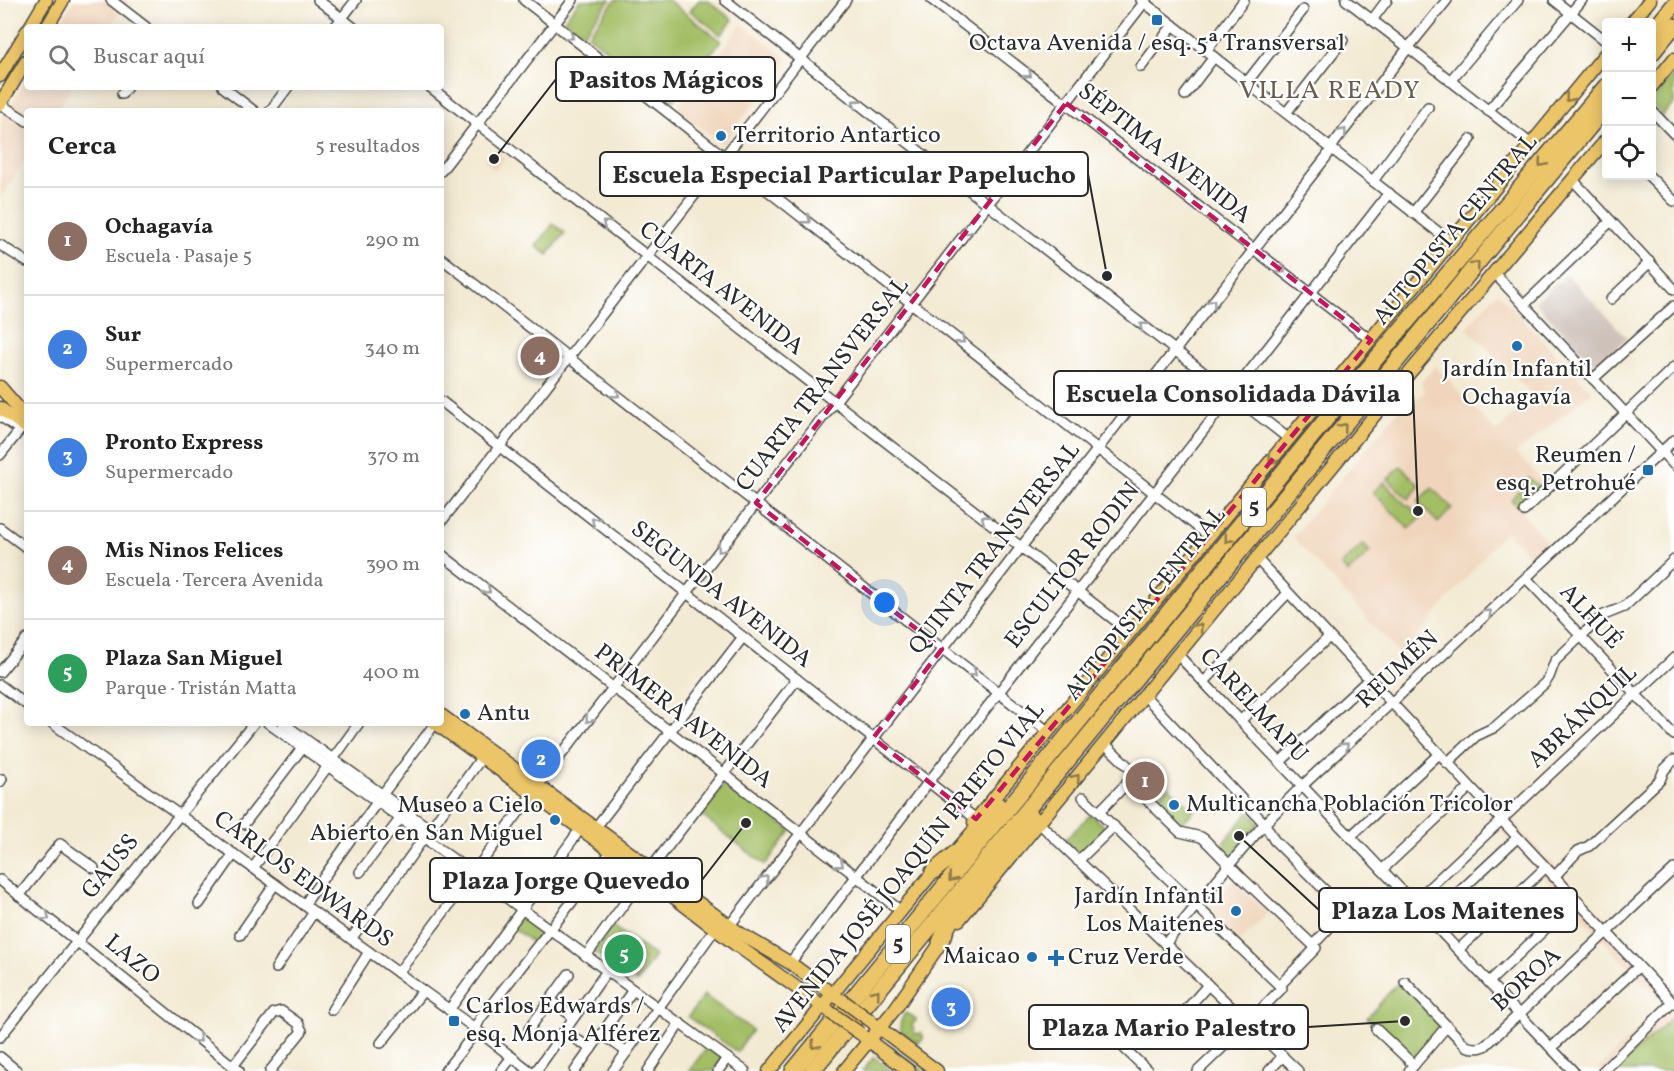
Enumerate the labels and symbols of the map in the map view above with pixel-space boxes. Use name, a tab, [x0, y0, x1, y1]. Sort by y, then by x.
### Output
marker: Octava Avenida / esq. 5ª Transversal	[1150, 13, 1164, 27]
place label: Octava Avenida / esq. 5ª Transversal	[969, 27, 1345, 61]
one-way arrow	[564, 28, 575, 39]
callout: Pasitos Mágicos	[556, 57, 775, 101]
text: Pasitos Mágicos	[569, 63, 763, 99]
one-way arrow	[1021, 67, 1032, 78]
district label: VILLA READY	[1239, 73, 1421, 109]
street label: SÉPTIMA AVENIDA	[1070, 75, 1258, 233]
one-way arrow	[1566, 91, 1577, 102]
one-way arrow	[852, 100, 863, 111]
place label: Territorio Antartico	[733, 119, 941, 153]
street label: AUTOPISTA CENTRAL	[1366, 127, 1546, 333]
one-way arrow	[1336, 128, 1347, 139]
marker: Territorio Antartico	[714, 129, 728, 143]
callout: Escuela Especial Particular Papelucho	[600, 152, 1088, 196]
one-way arrow	[1538, 156, 1549, 167]
text: Escuela Especial Particular Papelucho	[612, 158, 1076, 194]
one-way arrow	[800, 213, 811, 224]
street label: CUARTA AVENIDA	[631, 214, 811, 364]
one-way arrow	[602, 221, 613, 232]
one-way arrow	[963, 225, 974, 236]
one-way arrow	[1468, 261, 1479, 272]
one-way arrow	[1275, 263, 1286, 274]
street label: CUARTA TRANSVERSAL	[728, 270, 918, 500]
one-way arrow	[1204, 299, 1215, 310]
one-way arrow	[1139, 322, 1150, 333]
one-way arrow	[954, 333, 965, 344]
pin: 4	[520, 334, 560, 378]
marker: Jardín Infantil Ochagavía	[1510, 339, 1524, 353]
place label: Jardín Infantil Ochagavía	[1442, 353, 1592, 415]
callout: Escuela Consolidada Dávila	[1054, 371, 1413, 415]
text: Escuela Consolidada Dávila	[1065, 377, 1401, 413]
one-way arrow	[609, 386, 620, 397]
one-way arrow	[1336, 423, 1347, 434]
street label: QUINTA TRANSVERSAL	[901, 435, 1089, 663]
place label: Reumen / esq. Petrohué	[1496, 439, 1636, 501]
one-way arrow	[1268, 453, 1279, 464]
marker: Reumen / esq. Petrohué	[1641, 463, 1655, 477]
street label: ESCULTOR RODIN	[997, 476, 1149, 656]
road number: 5	[1242, 488, 1266, 526]
street label: AUTOPISTA CENTRAL	[1057, 500, 1235, 708]
street label: SEGUNDA AVENIDA	[623, 513, 819, 677]
one-way arrow	[980, 515, 991, 526]
one-way arrow	[590, 517, 601, 528]
one-way arrow	[779, 519, 790, 530]
one-way arrow	[1224, 532, 1235, 543]
one-way arrow	[717, 542, 728, 553]
street label: ALHUÉ	[1551, 577, 1629, 657]
one-way arrow	[480, 582, 491, 593]
your location	[870, 588, 899, 617]
one-way arrow	[1481, 610, 1492, 621]
one-way arrow	[1192, 623, 1203, 634]
street label: REUMÉN	[1349, 623, 1447, 717]
street label: PRIMERA AVENIDA	[587, 636, 779, 798]
street label: CARELMAPU	[1191, 641, 1315, 771]
street label: ABRÁNQUIL	[1521, 657, 1645, 777]
one-way arrow	[966, 665, 977, 676]
street label: AVENIDA JOSÉ JOAQUÍN PRIETO VIAL	[765, 695, 1053, 1041]
place label: Antu	[477, 697, 530, 731]
marker: Antu	[458, 707, 472, 721]
one-way arrow	[585, 713, 596, 724]
pin: 2	[522, 736, 560, 782]
one-way arrow	[1338, 742, 1349, 753]
pin: 1	[1126, 758, 1164, 804]
one-way arrow	[909, 766, 920, 777]
one-way arrow	[1068, 774, 1079, 785]
place label: Multicancha Población Tricolor	[1186, 788, 1513, 822]
place label: Museo a Cielo Abierto en San Miguel	[310, 789, 543, 851]
marker: Multicancha Población Tricolor	[1167, 798, 1181, 812]
street label: CARLOS EDWARDS	[206, 803, 400, 957]
marker: Museo a Cielo Abierto en San Miguel	[548, 813, 562, 827]
street label: GAUSS	[74, 827, 148, 907]
one-way arrow	[833, 856, 844, 867]
callout: Plaza Jorge Quevedo	[430, 858, 702, 902]
text: Plaza Jorge Quevedo	[442, 864, 690, 900]
one-way arrow	[948, 871, 959, 882]
one-way arrow	[758, 874, 769, 885]
place label: Jardín Infantil Los Maitenes	[1074, 880, 1224, 942]
callout: Plaza Los Maitenes	[1319, 888, 1577, 932]
text: Plaza Los Maitenes	[1331, 894, 1565, 930]
marker: Jardín Infantil Los Maitenes	[1229, 904, 1243, 918]
one-way arrow	[39, 909, 50, 920]
road number: 5	[886, 925, 910, 963]
street label: LAZO	[97, 927, 167, 993]
pin: 5	[604, 932, 644, 976]
place label: Maicao	[943, 940, 1020, 974]
street label: BOROA	[1485, 940, 1569, 1020]
place label: Cruz Verde	[1068, 941, 1184, 975]
marker: Maicao	[1025, 950, 1039, 964]
marker: Cruz Verde	[1049, 951, 1063, 965]
pin: 3	[932, 984, 970, 1030]
one-way arrow	[868, 989, 879, 1000]
place label: Carlos Edwards / esq. Monja Alférez	[466, 990, 661, 1052]
callout: Plaza Mario Palestro	[1029, 1005, 1308, 1049]
text: Plaza Mario Palestro	[1042, 1011, 1296, 1047]
marker: Carlos Edwards / esq. Monja Alférez	[447, 1014, 461, 1028]
one-way arrow	[191, 1031, 202, 1042]
one-way arrow	[811, 1038, 822, 1049]

